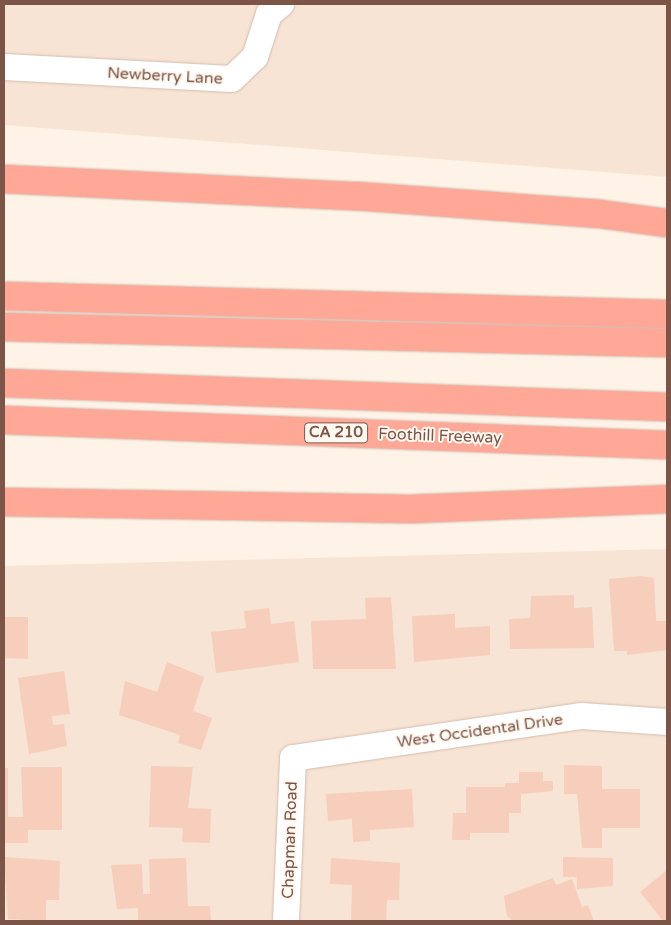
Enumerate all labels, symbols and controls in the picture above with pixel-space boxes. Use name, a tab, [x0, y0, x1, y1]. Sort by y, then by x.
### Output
street label: Newberry Lane	[107, 63, 223, 89]
road number: CA 210	[304, 420, 368, 446]
street label: Foothill Freeway	[378, 424, 502, 448]
street label: West Occidental Drive	[396, 710, 564, 752]
street label: Chapman Road	[278, 781, 302, 899]

